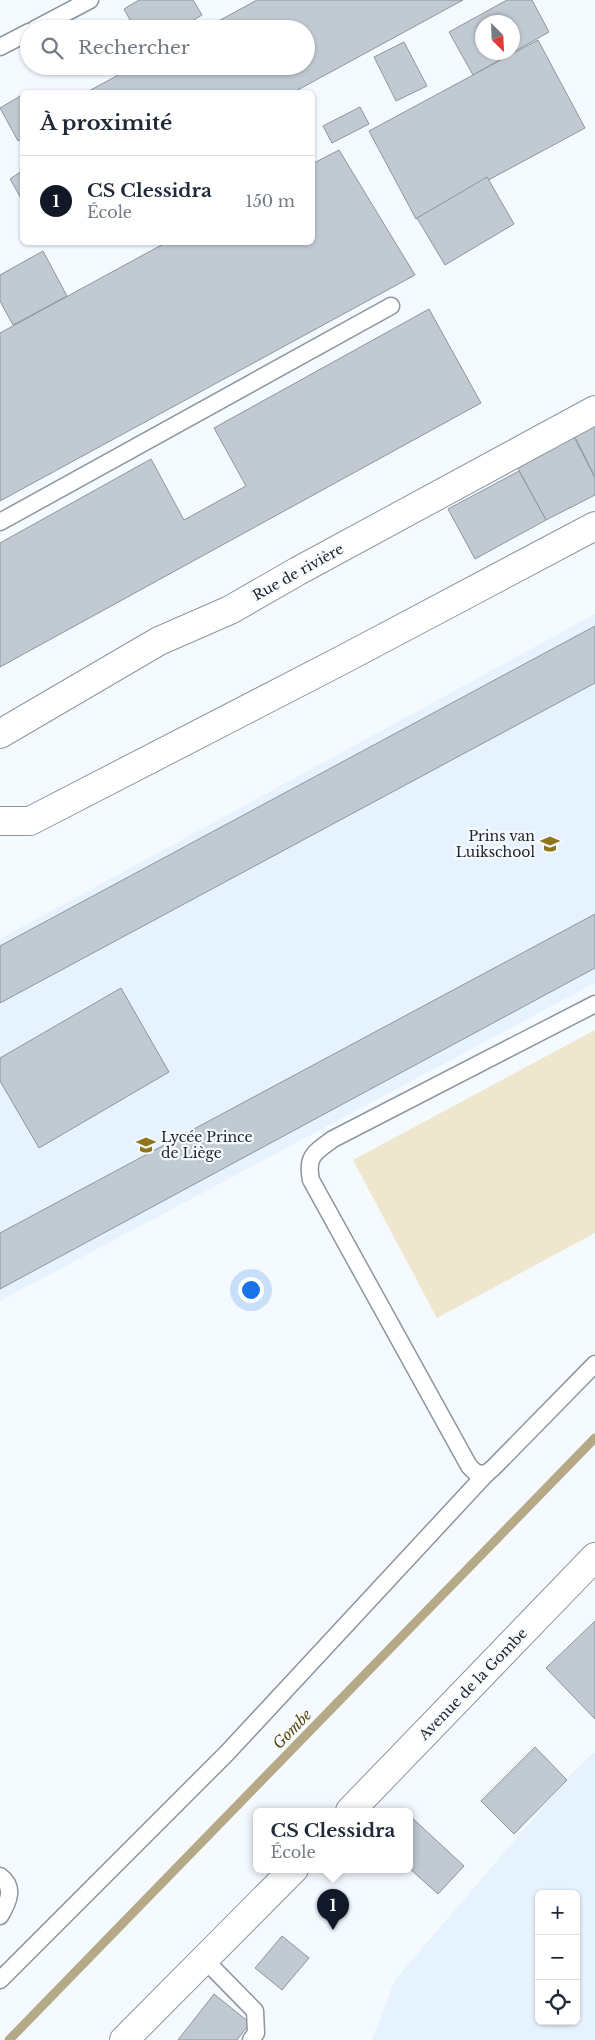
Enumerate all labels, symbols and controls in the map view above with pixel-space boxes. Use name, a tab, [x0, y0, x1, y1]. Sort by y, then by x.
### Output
north arrow	[475, 15, 520, 60]
search box	[20, 20, 315, 75]
icon: search	[38, 34, 66, 62]
text: Rechercher	[78, 36, 190, 59]
text: À proximité	[40, 110, 172, 136]
text: CS Clessidra	[87, 179, 212, 202]
text: 1	[53, 191, 59, 211]
text: 150 m	[246, 191, 295, 211]
text: École	[87, 202, 132, 222]
street label: Rue de rivière	[249, 540, 347, 604]
place label: Prins van Luikschool	[456, 827, 535, 861]
school or university icon: Prins van Luikschool	[539, 833, 561, 855]
place label: Lycée Prince de Liège	[161, 1128, 253, 1162]
school or university icon: Lycée Prince de Liège	[135, 1134, 157, 1156]
your location	[238, 1277, 264, 1303]
street label: Avenue de la Gombe	[414, 1624, 531, 1744]
water label: Gombe	[269, 1705, 316, 1753]
popup	[253, 1808, 413, 1873]
text: CS Clessidra	[271, 1819, 395, 1842]
text: École	[271, 1842, 316, 1862]
pin: 1	[317, 1889, 349, 1930]
map controls	[535, 1890, 580, 2025]
button: +	[535, 1890, 580, 1935]
button: −	[535, 1935, 580, 1980]
button: locate	[535, 1980, 580, 2025]

